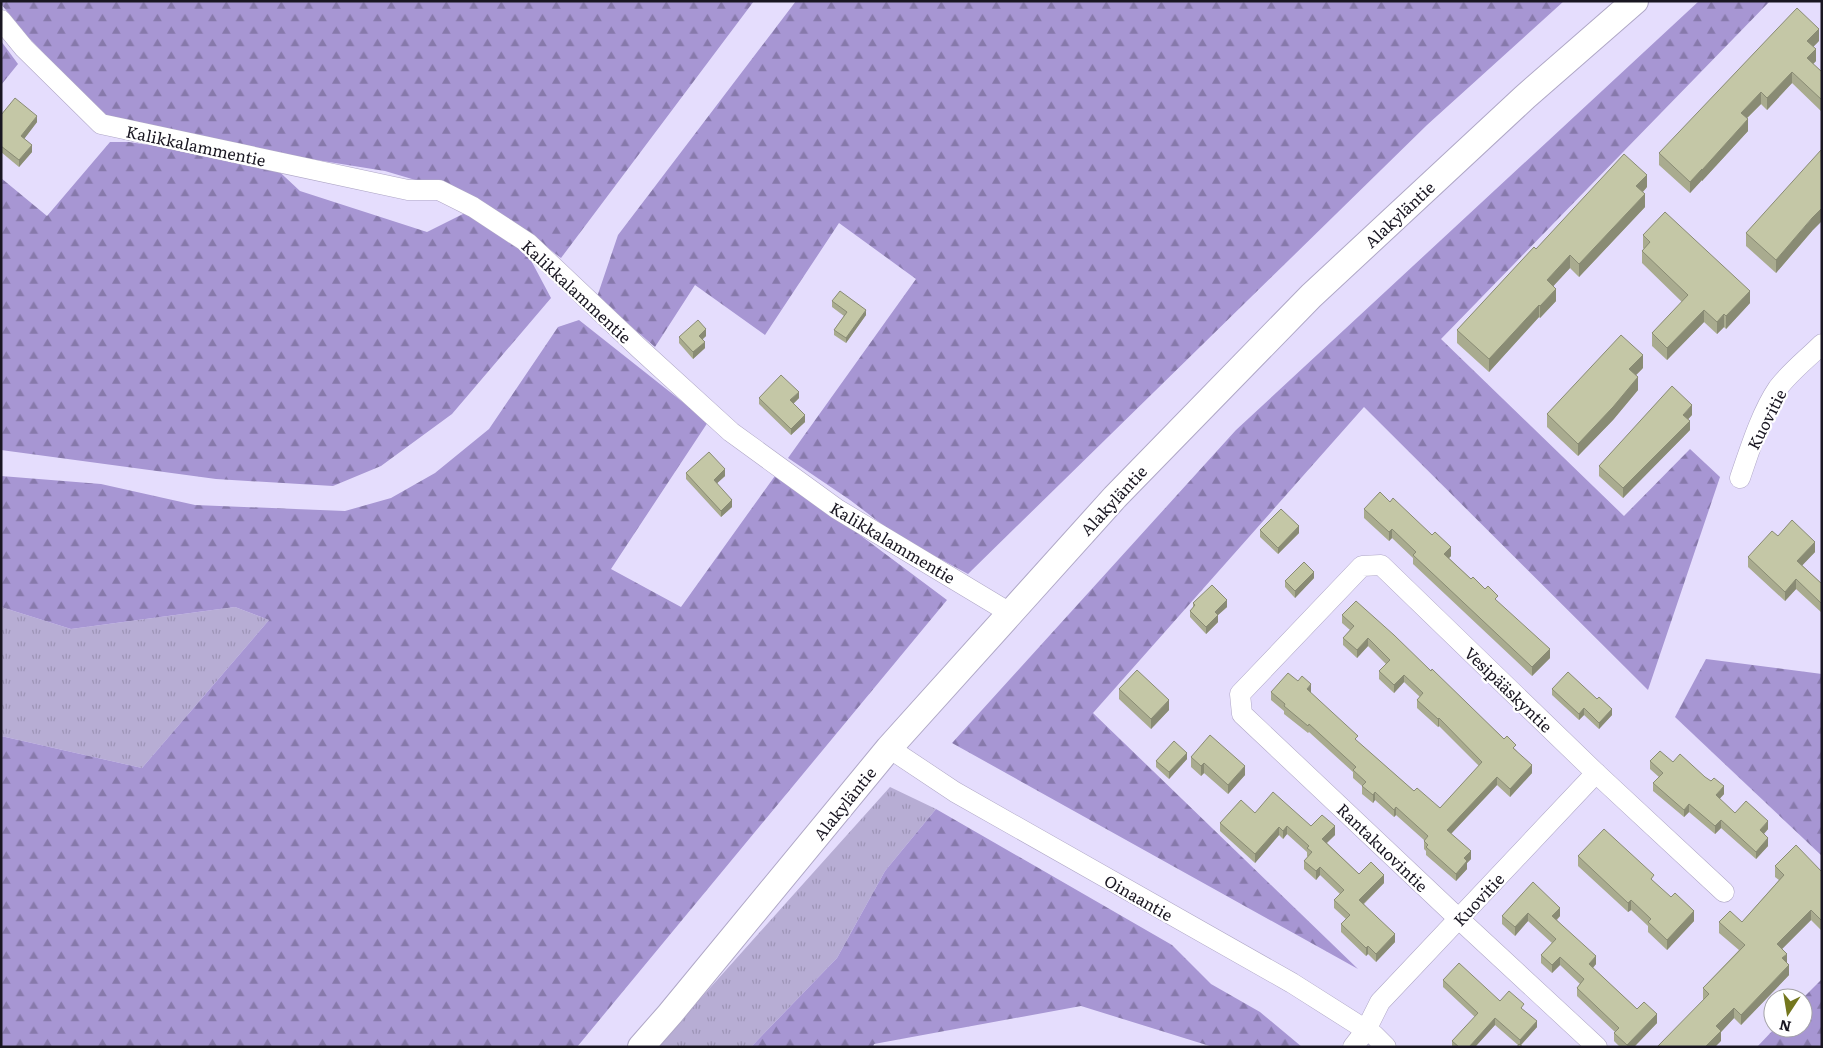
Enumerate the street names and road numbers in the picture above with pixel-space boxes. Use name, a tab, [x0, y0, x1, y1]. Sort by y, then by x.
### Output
street label: Kalikkalammentie	[124, 118, 268, 172]
street label: Alakyläntie	[1359, 175, 1439, 253]
street label: Kalikkalammentie	[517, 234, 637, 348]
street label: Kuovitie	[1741, 385, 1791, 453]
street label: Alakyläntie	[1074, 460, 1152, 540]
street label: Kalikkalammentie	[826, 495, 960, 589]
street label: Vesipääskyntie	[1460, 641, 1558, 737]
street label: Alakyläntie	[807, 761, 881, 845]
street label: Rantakuovintie	[1332, 797, 1434, 897]
street label: Kuovitie	[1447, 867, 1509, 931]
street label: Oinaantie	[1100, 868, 1178, 926]

